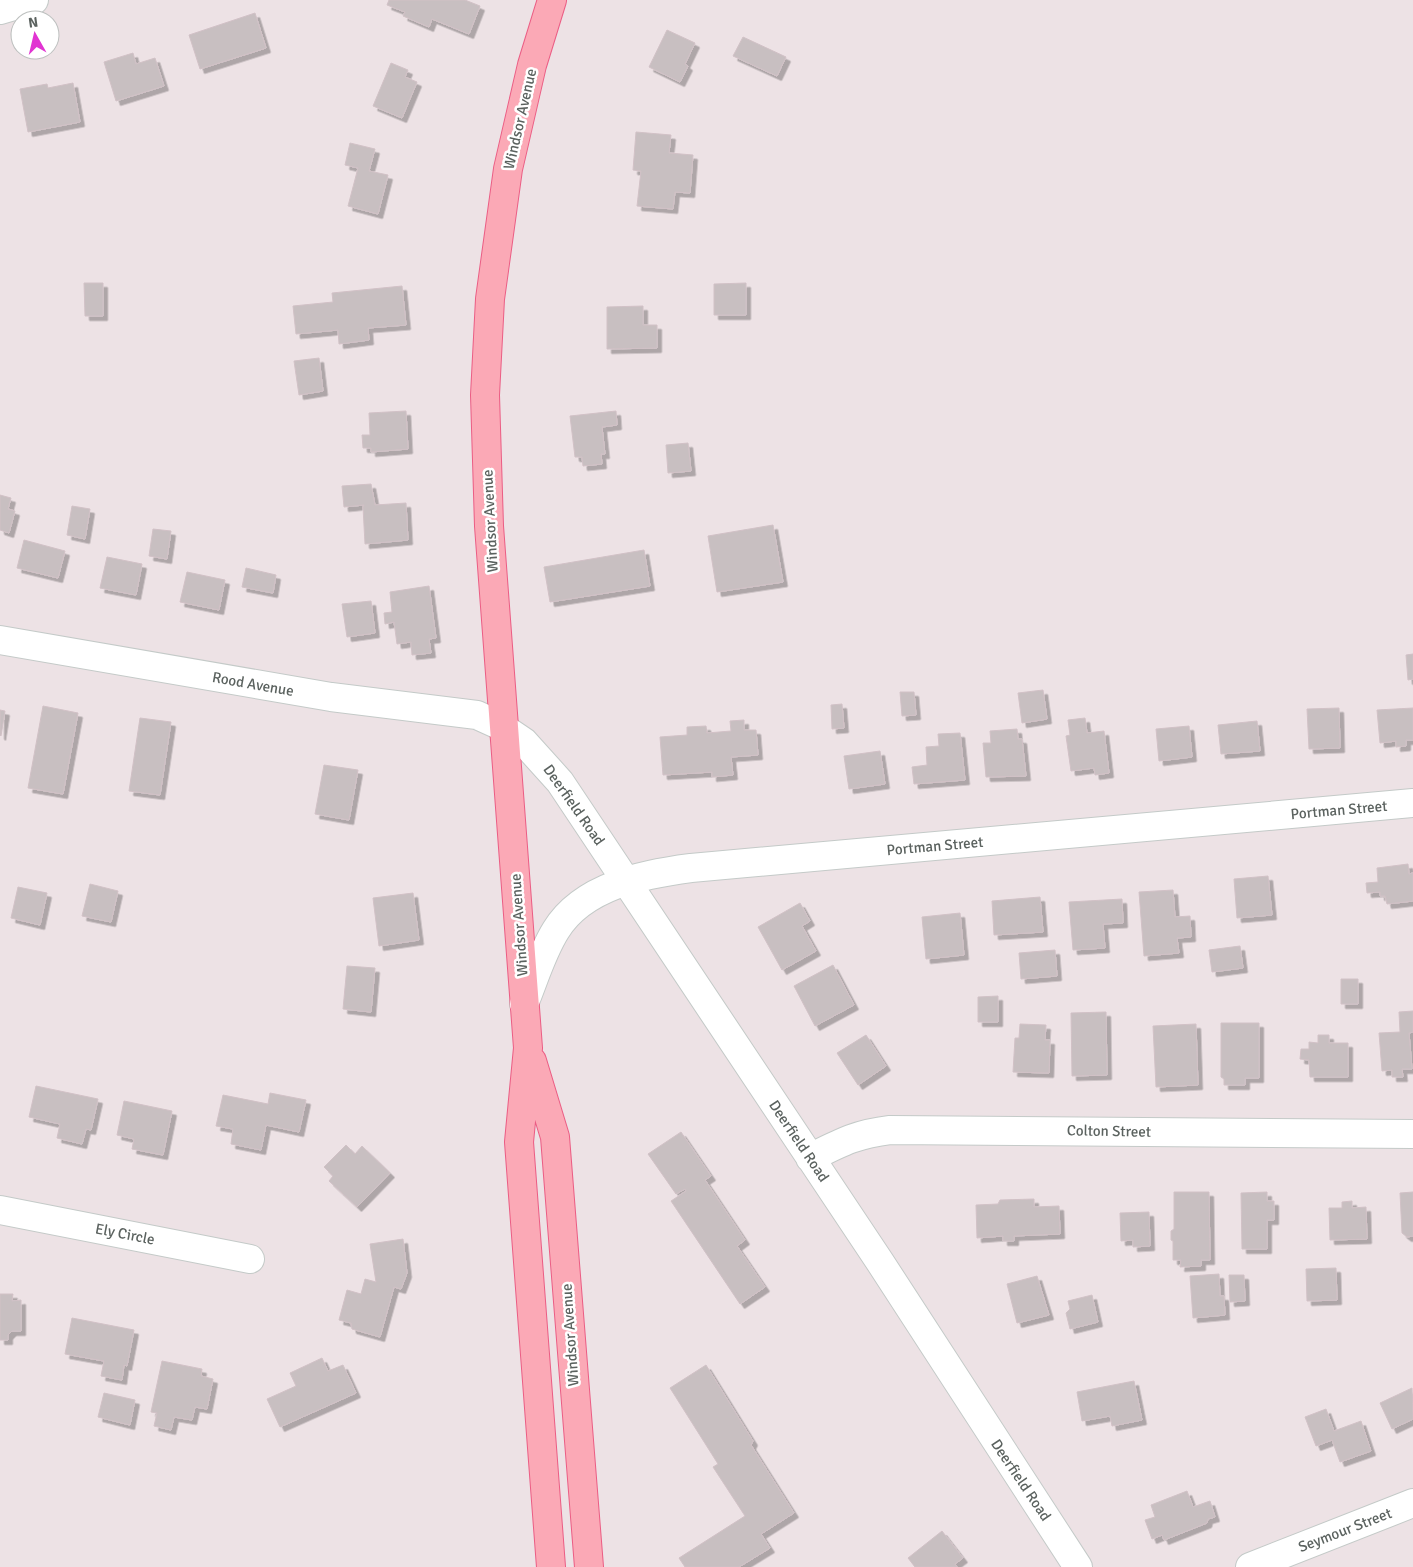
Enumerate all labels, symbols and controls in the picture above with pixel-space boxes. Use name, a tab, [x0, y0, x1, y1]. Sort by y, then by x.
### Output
north arrow	[10, 10, 60, 60]
text: N	[27, 14, 39, 32]
street label: Windsor Avenue	[500, 67, 540, 171]
street label: Windsor Avenue	[478, 469, 502, 573]
street label: Rood Avenue	[211, 668, 295, 700]
street label: Deerfield Road	[539, 761, 609, 849]
street label: Portman Street	[1290, 797, 1388, 823]
street label: Portman Street	[886, 833, 984, 859]
street label: Windsor Avenue	[506, 873, 532, 977]
street label: Deerfield Road	[765, 1097, 833, 1185]
street label: Colton Street	[1067, 1121, 1151, 1141]
street label: Ely Circle	[94, 1219, 156, 1249]
street label: Windsor Avenue	[557, 1283, 583, 1387]
street label: Deerfield Road	[987, 1436, 1055, 1524]
street label: Seymour Street	[1296, 1504, 1394, 1556]

